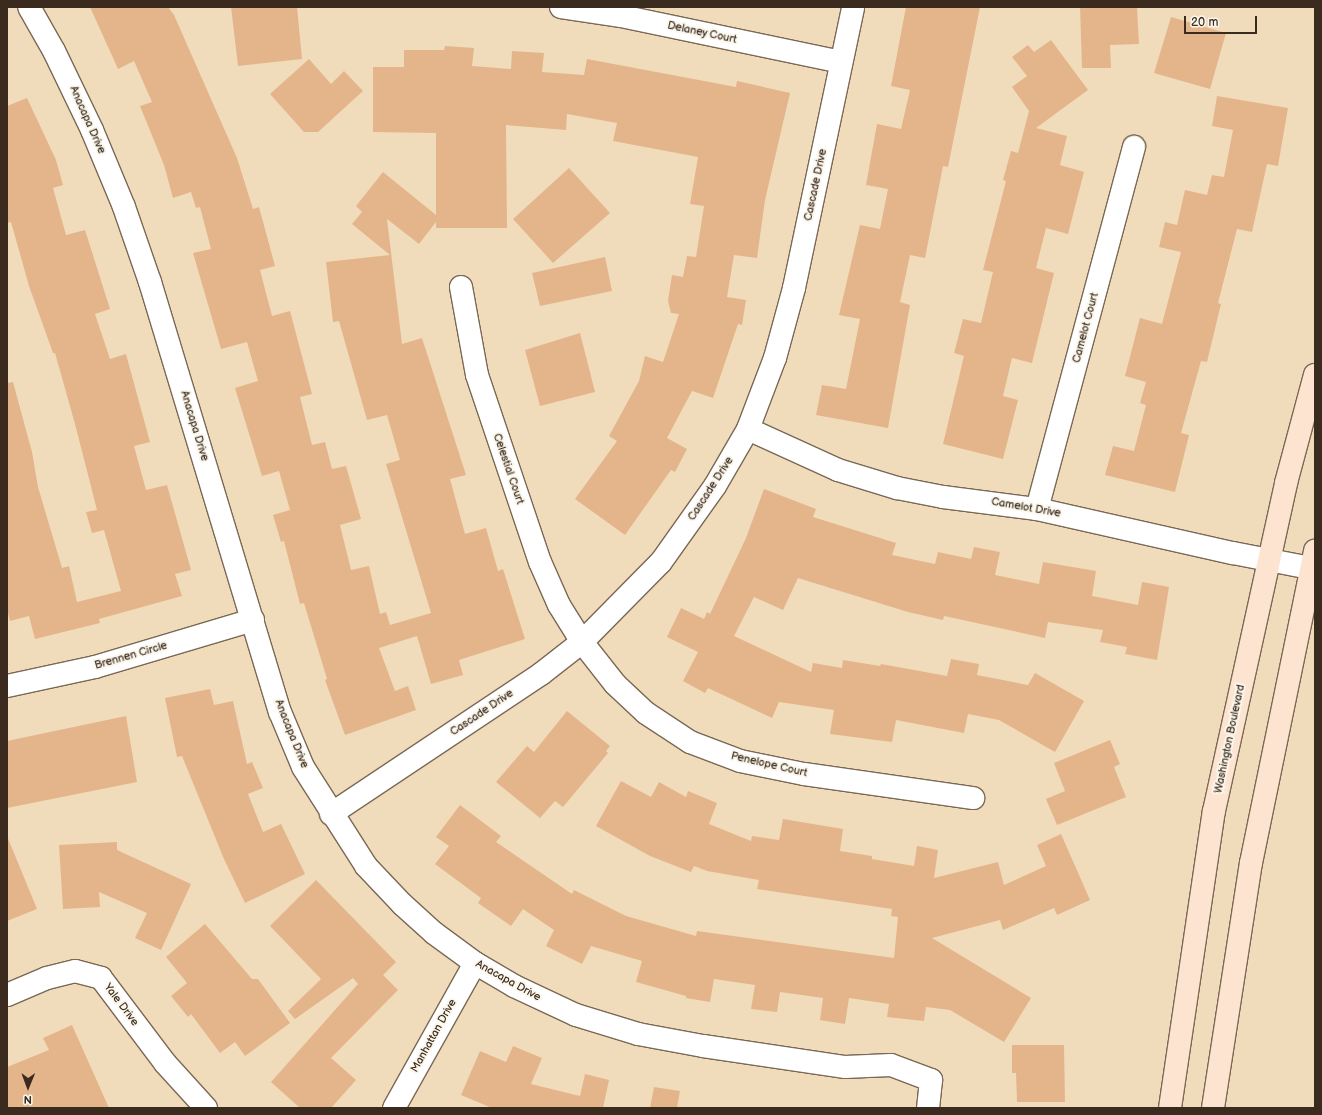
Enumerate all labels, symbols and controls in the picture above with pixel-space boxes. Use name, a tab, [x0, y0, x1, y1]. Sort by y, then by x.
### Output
scale bar	[1186, 8, 1259, 34]
text: 20 m	[1191, 15, 1218, 30]
street label: Delaney Court	[666, 19, 738, 47]
street label: Anacapa Drive	[66, 84, 108, 156]
street label: Cascade Drive	[802, 148, 830, 222]
street label: Camelot Court	[1070, 291, 1102, 365]
street label: Anacapa Drive	[177, 389, 211, 463]
street label: Celestial Court	[490, 432, 526, 506]
street label: Cascade Drive	[686, 455, 736, 523]
street label: Camelot Drive	[990, 495, 1062, 521]
street label: Brennen Circle	[93, 639, 169, 673]
street label: Washington Boulevard	[1212, 683, 1248, 795]
street label: Cascade Drive	[448, 687, 516, 739]
street label: Anacapa Drive	[271, 698, 311, 770]
street label: Penelope Court	[730, 750, 808, 780]
street label: Anacapa Drive	[473, 958, 543, 1004]
street label: Yale Drive	[101, 981, 141, 1029]
street label: Manhattan Drive	[408, 997, 460, 1075]
north arrow	[8, 1067, 48, 1107]
text: N	[24, 1093, 32, 1106]

